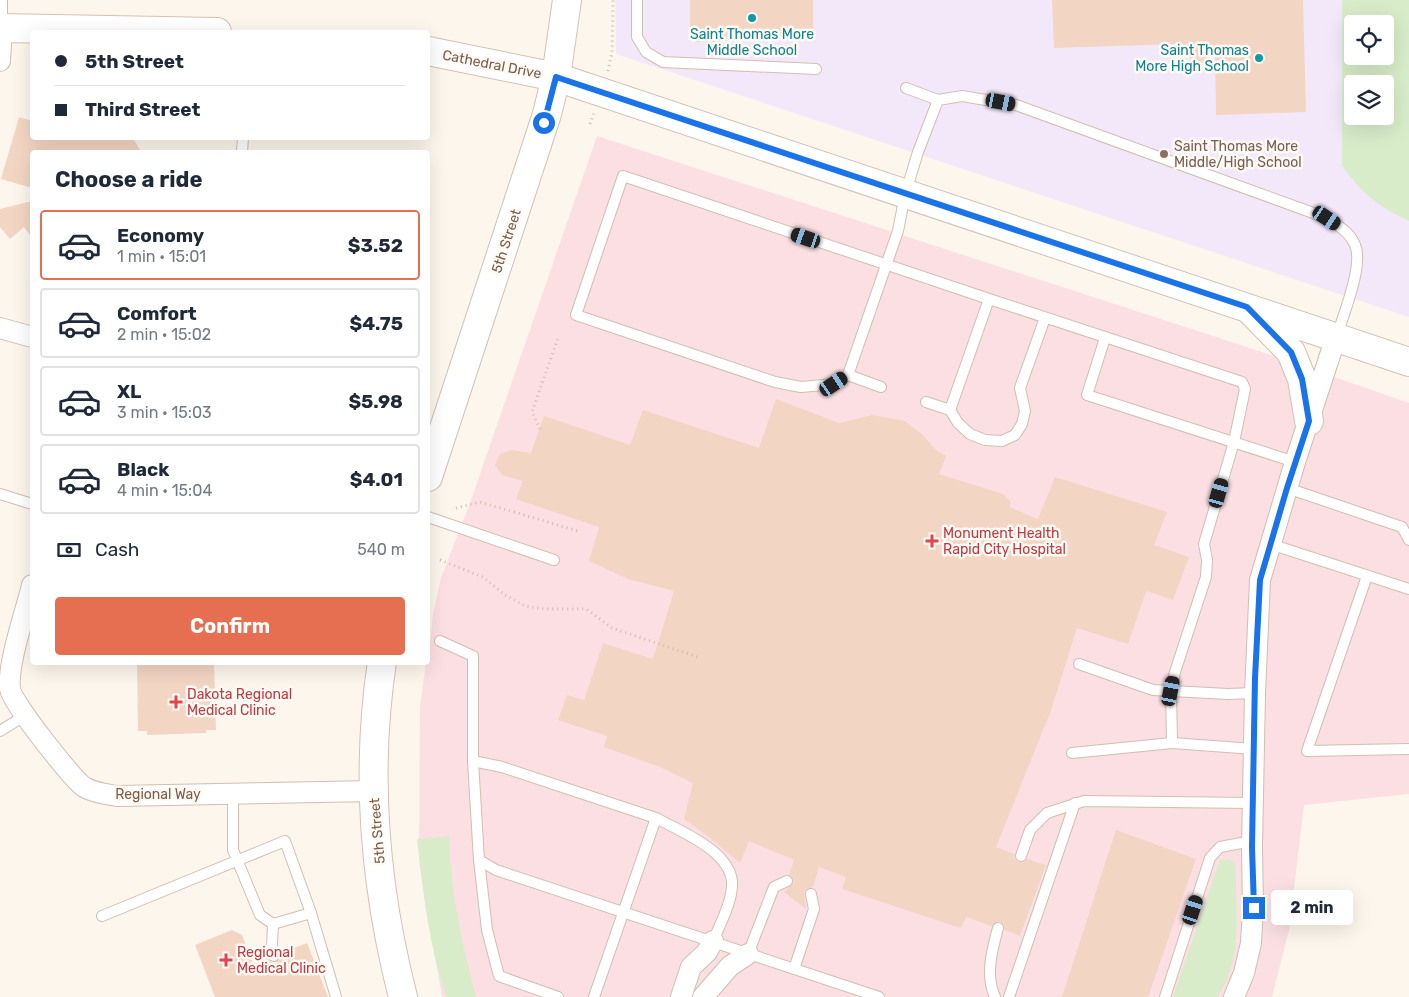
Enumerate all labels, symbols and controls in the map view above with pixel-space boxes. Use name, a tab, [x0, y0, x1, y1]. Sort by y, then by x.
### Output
marker: Saint Thomas More Middle School	[746, 12, 758, 24]
map controls	[1344, 15, 1394, 125]
button: locate	[1344, 15, 1394, 65]
place label: Saint Thomas More Middle School	[690, 26, 814, 59]
place label: Saint Thomas More High School	[1135, 42, 1249, 75]
street label: Cathedral Drive	[441, 47, 543, 82]
text: 5th Street	[85, 50, 184, 73]
marker: Saint Thomas More High School	[1253, 52, 1265, 64]
button: layers	[1344, 75, 1394, 125]
car	[984, 92, 1017, 112]
text: Third Street	[85, 98, 200, 121]
route start	[533, 112, 555, 134]
place label: Saint Thomas More Middle/High School	[1174, 138, 1302, 171]
marker: Saint Thomas More Middle/High School	[1158, 148, 1170, 160]
text: Choose a ride	[55, 166, 202, 193]
car	[1310, 203, 1343, 233]
street label: 5th Street	[488, 207, 525, 275]
icon: car	[57, 223, 102, 268]
text: Economy	[117, 224, 204, 247]
car	[789, 226, 822, 250]
text: $3.52	[348, 234, 403, 257]
text: 1 min · 15:01	[117, 247, 206, 266]
icon: car	[57, 301, 102, 346]
text: Comfort	[117, 302, 197, 325]
text: $4.75	[349, 312, 403, 335]
text: 2 min · 15:02	[117, 325, 211, 344]
car	[817, 369, 850, 399]
icon: car	[57, 379, 102, 424]
text: XL	[117, 380, 141, 403]
text: $5.98	[348, 390, 403, 413]
text: 3 min · 15:03	[117, 403, 212, 422]
icon: car	[57, 457, 102, 502]
text: Black	[117, 458, 169, 481]
text: $4.01	[350, 468, 403, 491]
car	[1207, 477, 1230, 509]
text: 4 min · 15:04	[117, 481, 212, 500]
place label: Monument Health Rapid City Hospital	[943, 525, 1066, 558]
marker: Monument Health Rapid City Hospital	[925, 534, 939, 548]
icon: cash	[55, 536, 83, 564]
text: Cash	[95, 538, 139, 561]
text: 540 m	[357, 540, 405, 559]
button: Confirm	[55, 597, 405, 655]
car	[1160, 675, 1181, 707]
place label: Dakota Regional Medical Clinic	[187, 686, 292, 719]
marker: Dakota Regional Medical Clinic	[169, 695, 183, 709]
street label: Regional Way	[115, 786, 201, 803]
street label: 5th Street	[366, 797, 389, 865]
callout: 2 min	[1272, 890, 1354, 926]
car	[1181, 893, 1204, 927]
route end	[1243, 897, 1265, 919]
text: 2 min	[1290, 898, 1334, 917]
place label: Regional Medical Clinic	[237, 944, 326, 977]
marker: Regional Medical Clinic	[219, 953, 233, 967]

